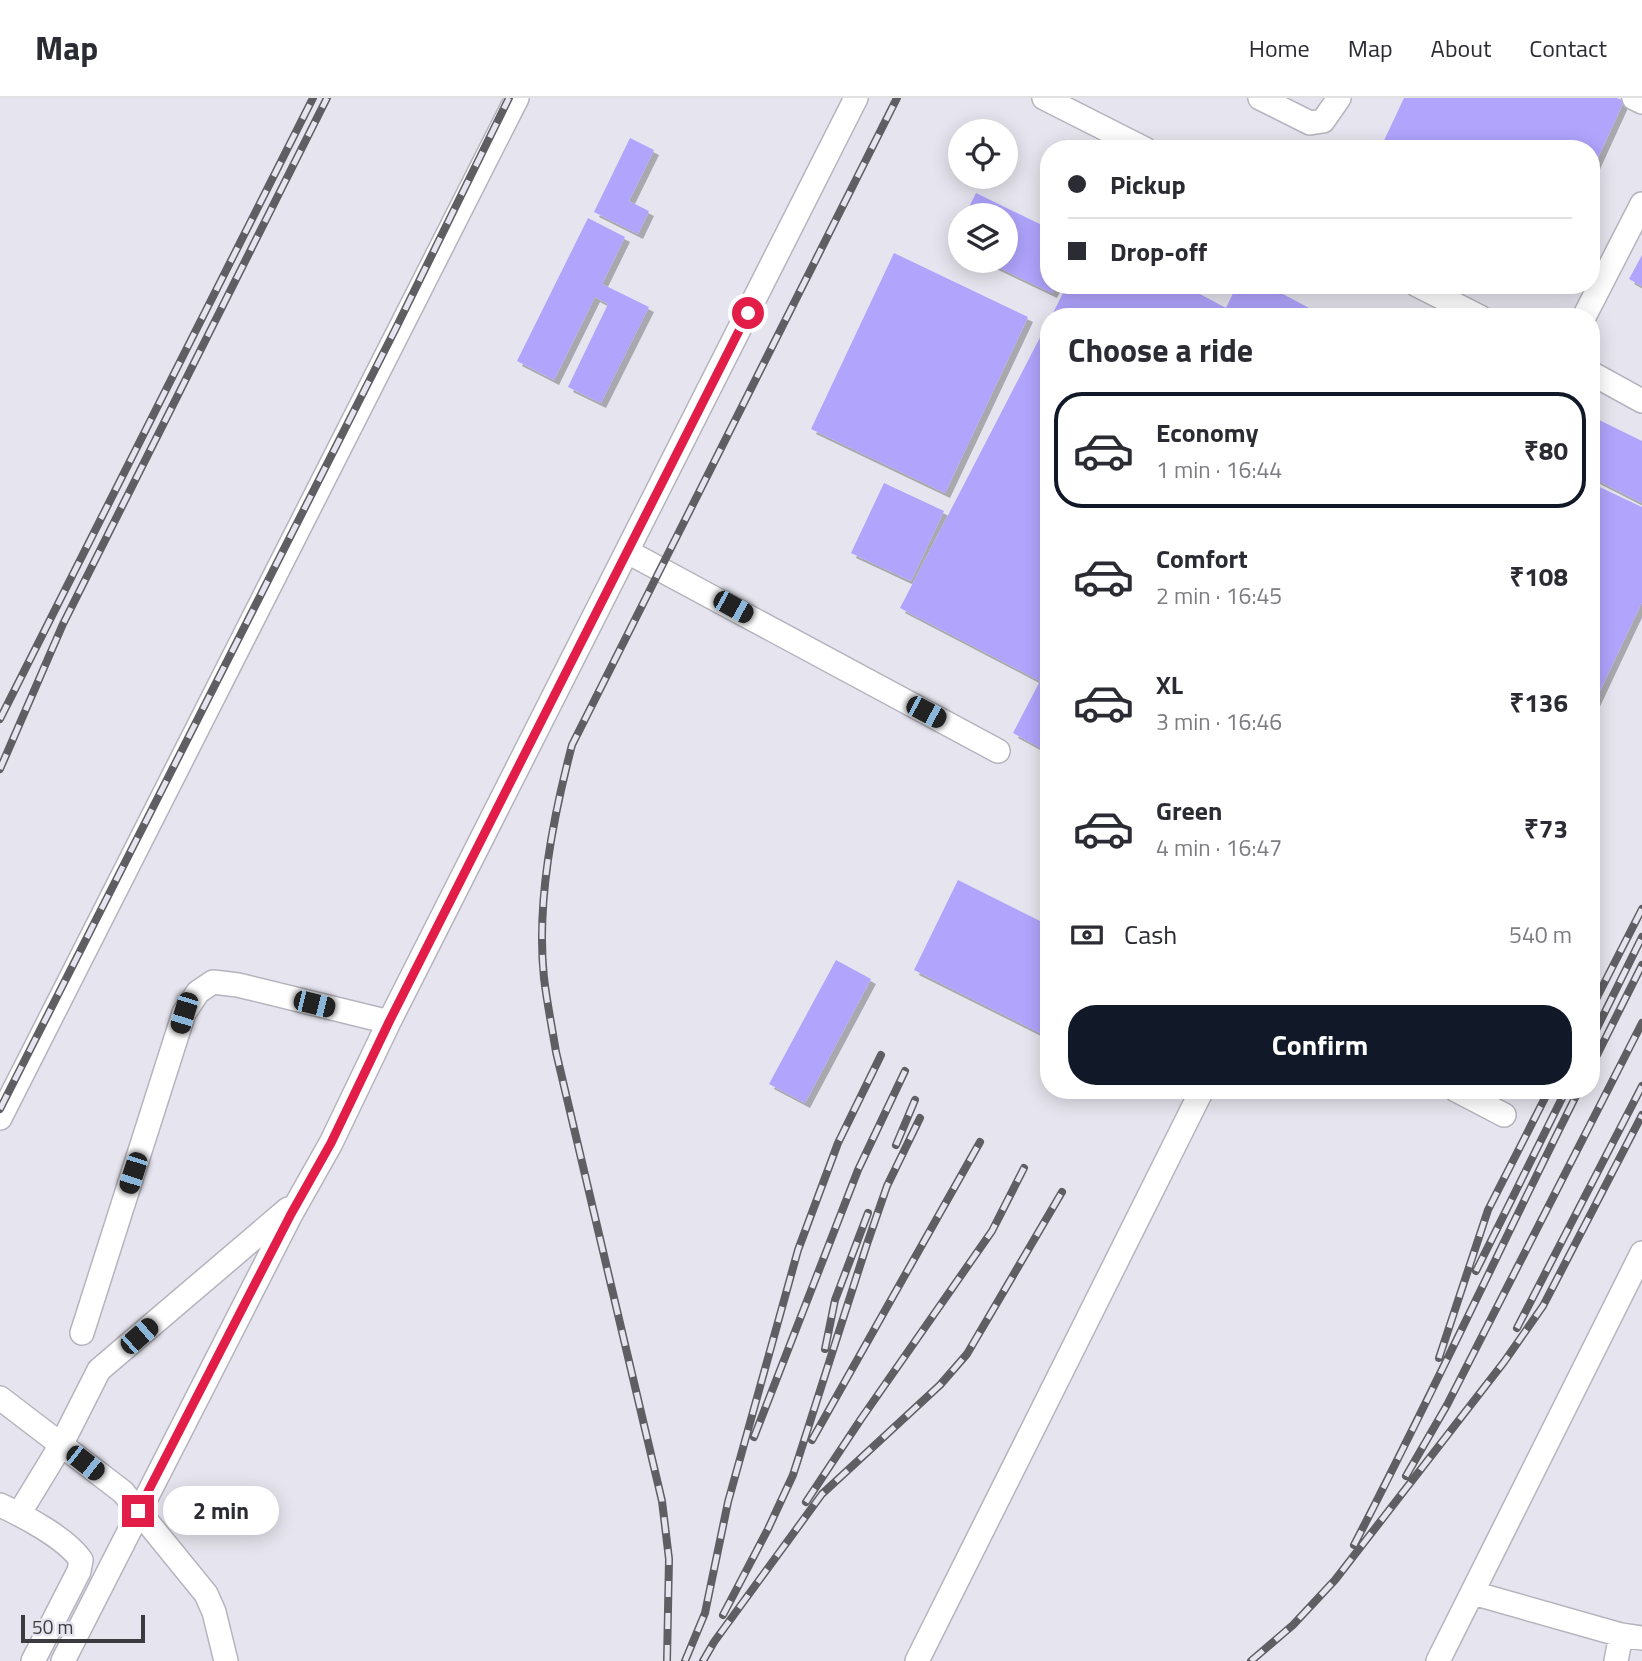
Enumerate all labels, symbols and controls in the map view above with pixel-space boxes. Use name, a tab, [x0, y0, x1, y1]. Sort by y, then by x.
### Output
text: Map	[35, 23, 98, 73]
text: Home	[1249, 30, 1310, 66]
text: Map	[1348, 30, 1393, 66]
text: About	[1431, 30, 1491, 66]
text: Contact	[1529, 30, 1607, 66]
map controls	[948, 119, 1018, 273]
button: locate	[948, 119, 1018, 189]
text: Pickup	[1110, 165, 1186, 204]
button: layers	[948, 203, 1018, 273]
text: Drop-off	[1110, 232, 1207, 271]
route start	[732, 297, 764, 329]
text: Choose a ride	[1068, 326, 1253, 374]
text: Economy	[1156, 413, 1258, 452]
icon: car	[1072, 419, 1135, 482]
text: ₹80	[1524, 431, 1568, 470]
text: 1 min · 16:44	[1156, 452, 1282, 487]
text: Comfort	[1156, 539, 1248, 578]
icon: car	[1072, 545, 1135, 608]
text: ₹108	[1509, 557, 1568, 596]
text: 2 min · 16:45	[1156, 578, 1282, 613]
car	[710, 588, 757, 626]
text: XL	[1156, 665, 1183, 704]
icon: car	[1072, 671, 1135, 734]
text: ₹136	[1509, 683, 1568, 722]
car	[903, 693, 950, 731]
text: 3 min · 16:46	[1156, 704, 1282, 739]
text: Green	[1156, 791, 1222, 830]
icon: car	[1072, 797, 1135, 860]
text: ₹73	[1524, 809, 1568, 848]
text: 4 min · 16:47	[1156, 830, 1282, 865]
text: Cash	[1124, 915, 1177, 954]
icon: cash	[1068, 916, 1106, 954]
text: 540 m	[1509, 917, 1572, 952]
car	[292, 989, 337, 1019]
car	[168, 990, 201, 1036]
button: Confirm	[1068, 1005, 1572, 1085]
car	[117, 1150, 150, 1196]
car	[117, 1314, 162, 1358]
car	[62, 1442, 109, 1484]
callout: 2 min	[162, 1486, 278, 1536]
text: 2 min	[193, 1493, 249, 1528]
route end	[122, 1495, 154, 1527]
scale bar	[21, 1612, 145, 1644]
text: 50 m	[32, 1612, 73, 1641]

